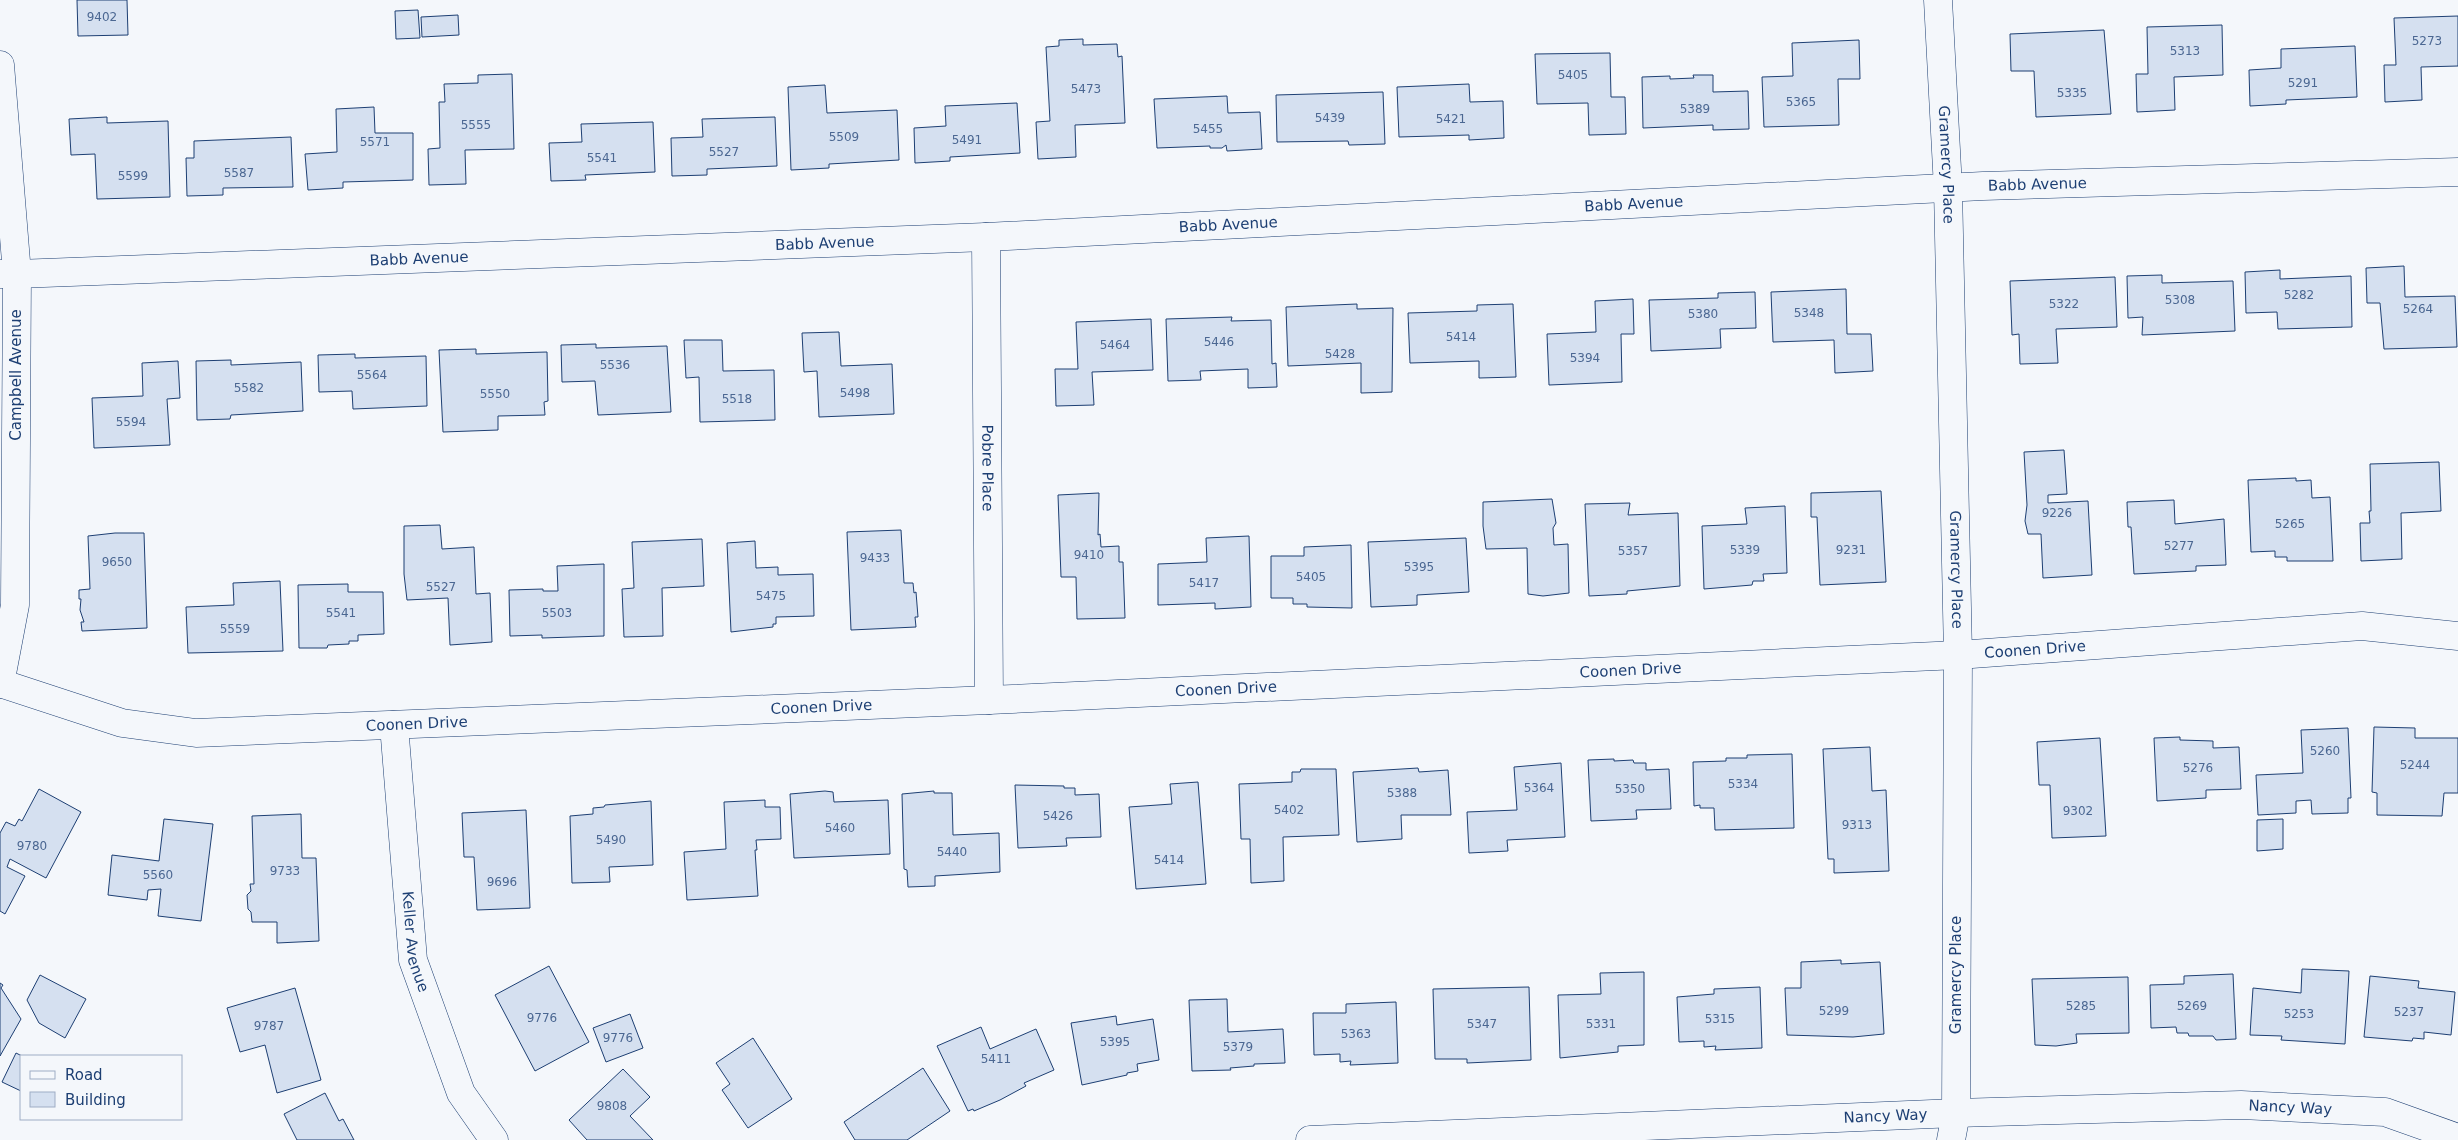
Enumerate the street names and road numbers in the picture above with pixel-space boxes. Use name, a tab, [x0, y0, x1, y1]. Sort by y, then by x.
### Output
street label: Gramercy Place	[1935, 105, 1958, 224]
street label: Babb Avenue	[1987, 174, 2087, 195]
street label: Babb Avenue	[1584, 192, 1684, 215]
street label: Babb Avenue	[1178, 213, 1278, 236]
street label: Babb Avenue	[775, 232, 875, 254]
street label: Babb Avenue	[369, 248, 469, 270]
street label: Campbell Avenue	[7, 309, 25, 441]
street label: Pobre Place	[978, 424, 997, 512]
street label: Gramercy Place	[1946, 510, 1966, 629]
street label: Coonen Drive	[1984, 637, 2086, 662]
street label: Coonen Drive	[1579, 659, 1682, 682]
street label: Coonen Drive	[1175, 678, 1277, 700]
street label: Coonen Drive	[770, 696, 873, 718]
street label: Coonen Drive	[365, 713, 468, 735]
street label: Keller Avenue	[398, 890, 433, 995]
street label: Gramercy Place	[1947, 916, 1965, 1034]
street label: Nancy Way	[2248, 1096, 2333, 1118]
street label: Nancy Way	[1843, 1105, 1928, 1127]

